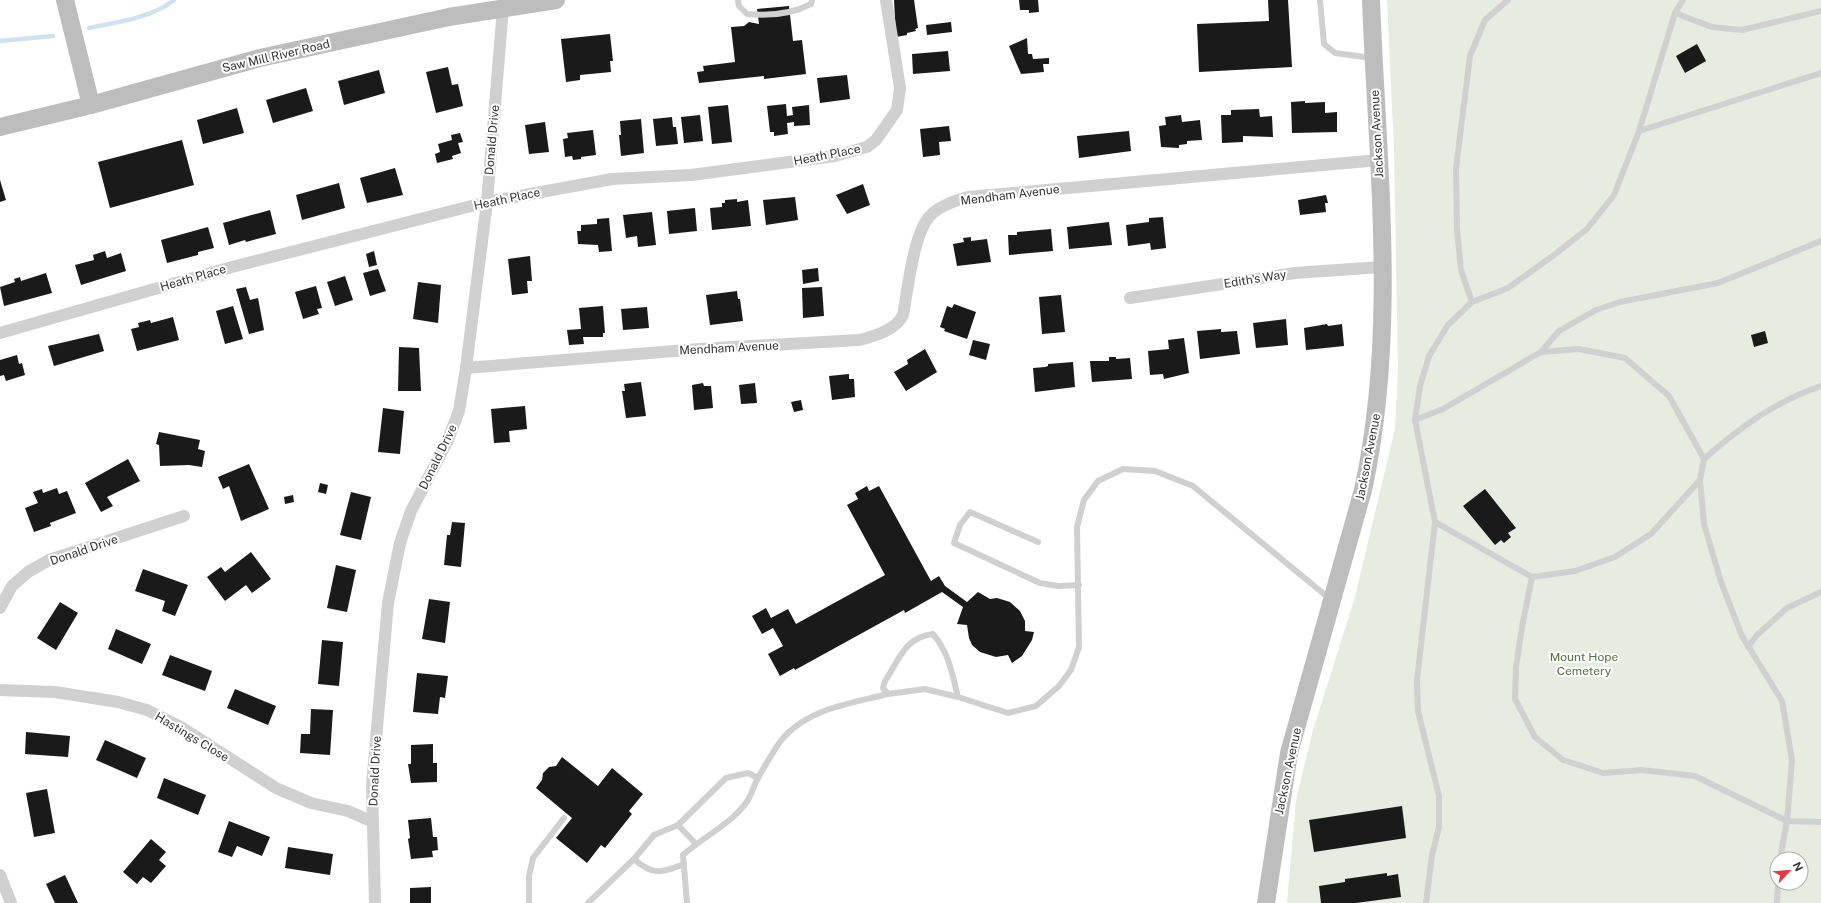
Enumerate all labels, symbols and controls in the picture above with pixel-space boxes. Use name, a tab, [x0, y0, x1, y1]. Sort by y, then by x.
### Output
street label: Saw Mill River Road	[221, 37, 331, 75]
street label: Jackson Avenue	[1368, 89, 1386, 178]
street label: Donald Drive	[482, 104, 502, 176]
street label: Heath Place	[792, 142, 862, 168]
street label: Mendham Avenue	[960, 182, 1060, 208]
street label: Heath Place	[472, 185, 542, 213]
street label: Heath Place	[158, 262, 228, 294]
street label: Edith's Way	[1223, 267, 1288, 291]
street label: Mendham Avenue	[679, 338, 779, 358]
street label: Jackson Avenue	[1353, 412, 1383, 502]
street label: Donald Drive	[416, 422, 460, 492]
street label: Donald Drive	[48, 532, 120, 568]
park label: Mount Hope Cemetery	[1550, 650, 1618, 678]
street label: Hastings Close	[153, 709, 232, 765]
street label: Jackson Avenue	[1272, 726, 1304, 816]
street label: Donald Drive	[366, 735, 384, 807]
north arrow	[1769, 851, 1809, 891]
text: N	[1791, 860, 1805, 873]

